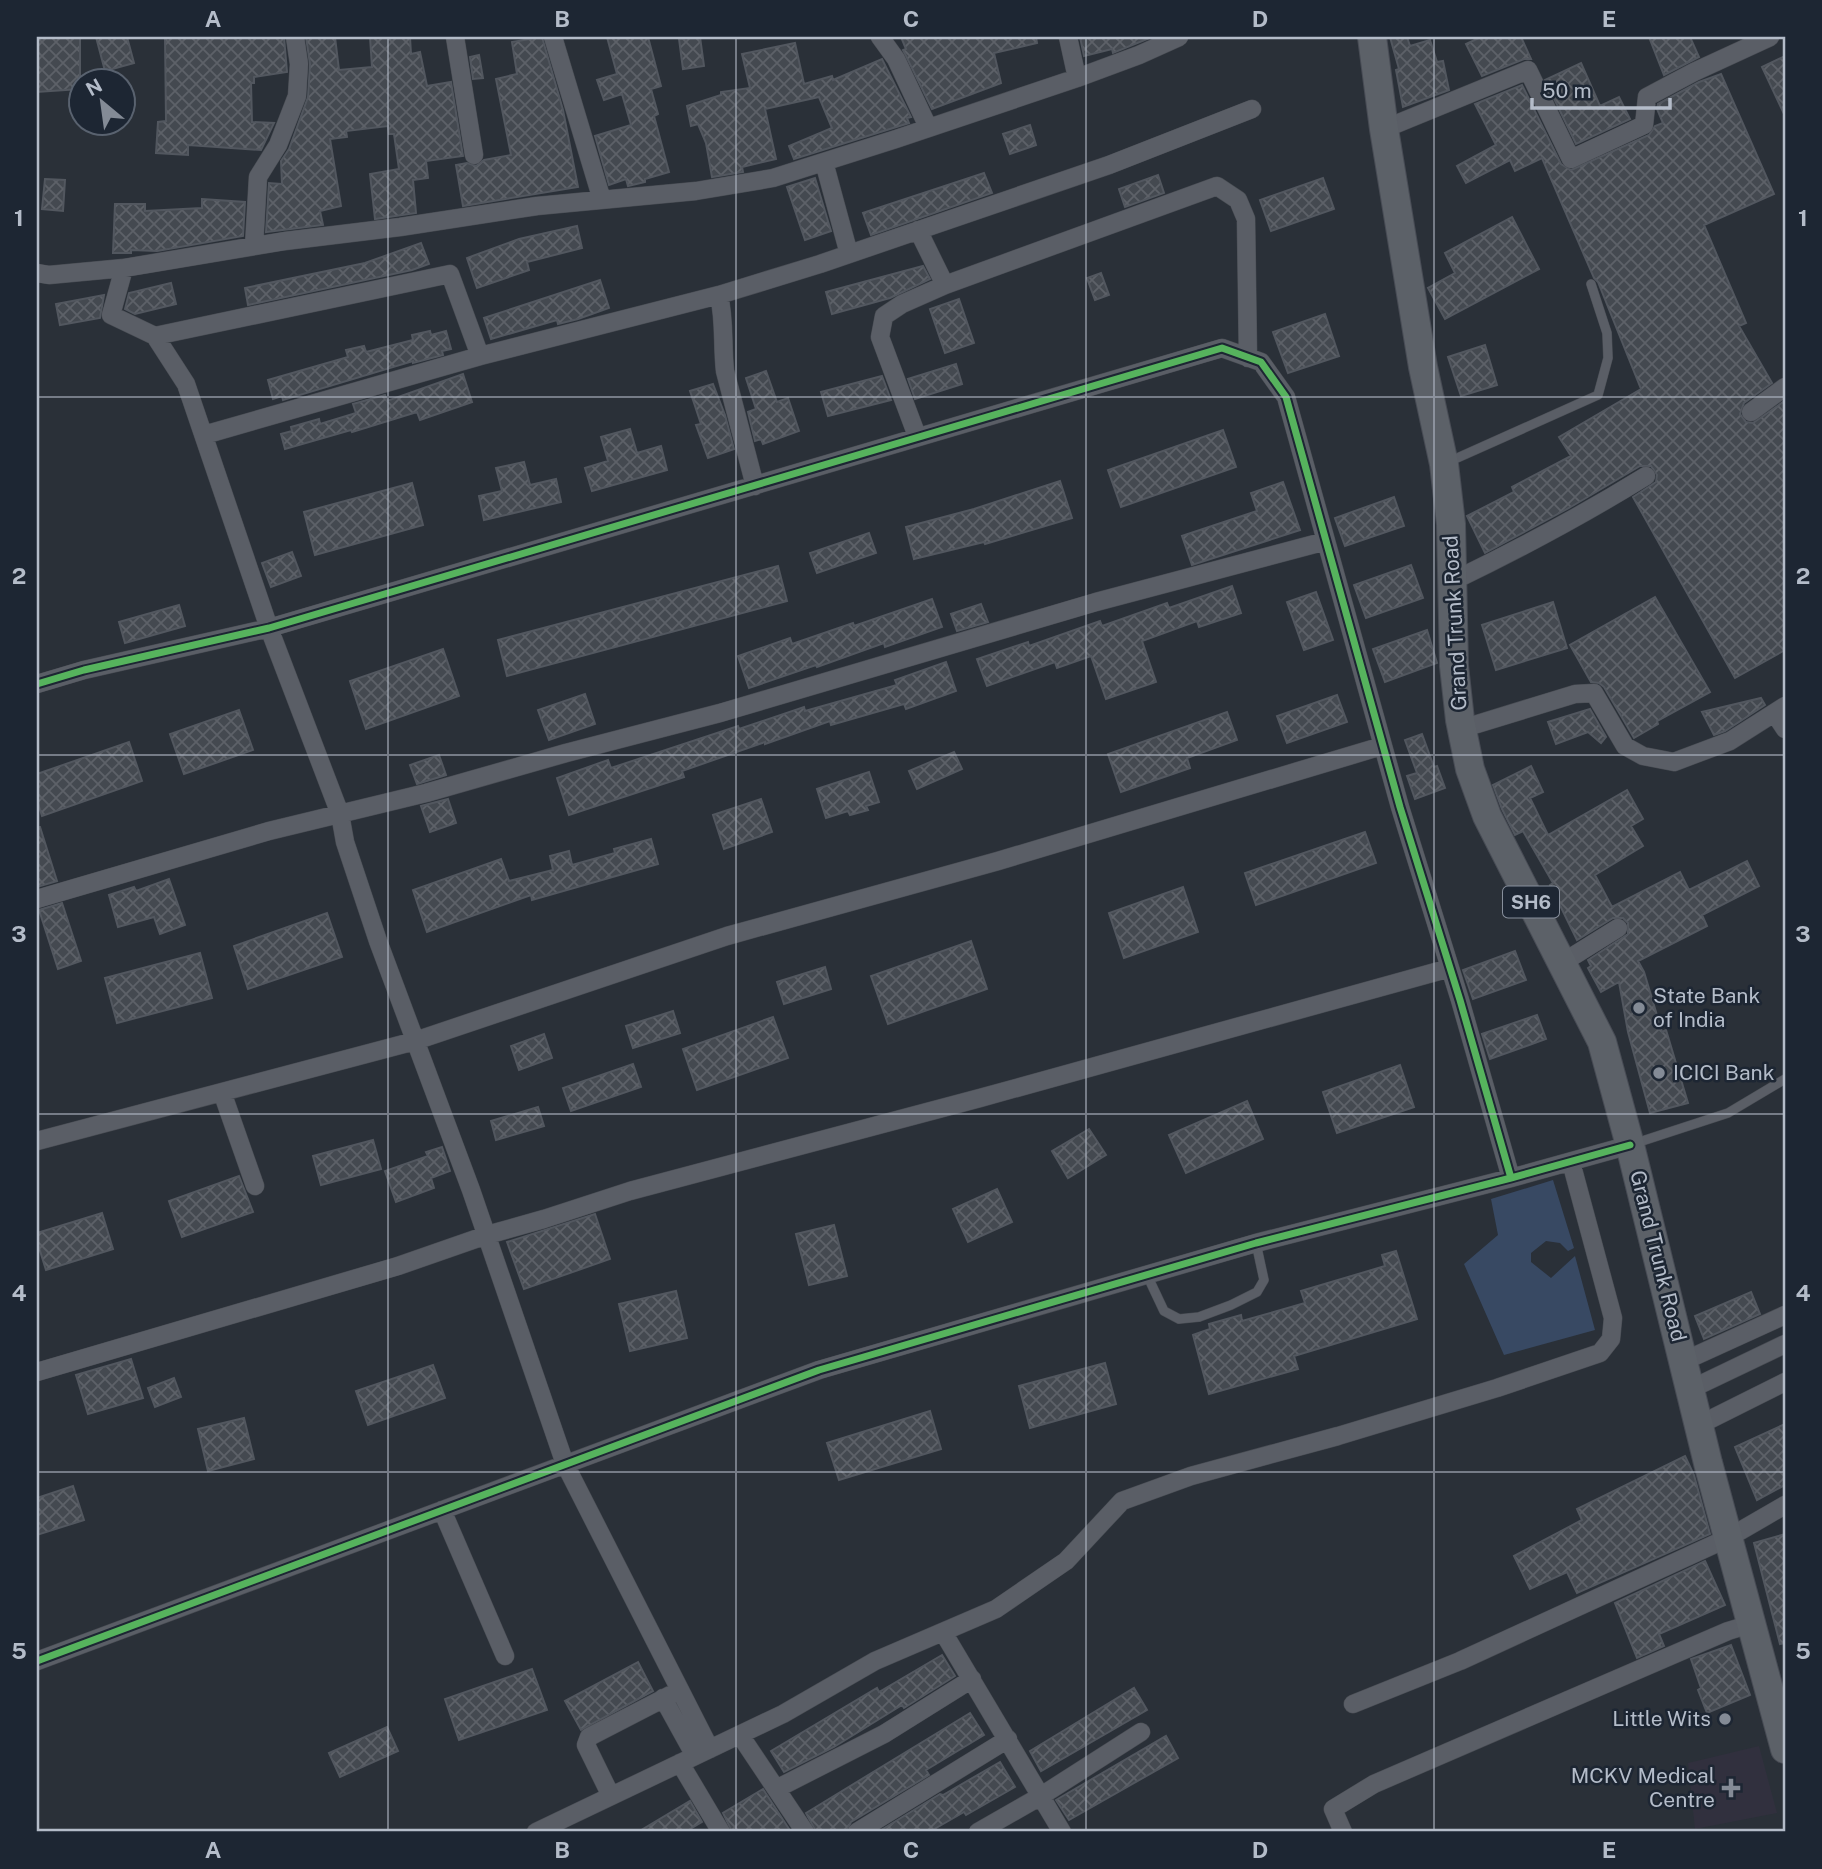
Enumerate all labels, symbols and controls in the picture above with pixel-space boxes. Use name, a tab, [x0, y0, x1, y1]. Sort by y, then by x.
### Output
text: A	[205, 5, 222, 32]
text: B	[554, 5, 570, 32]
text: C	[903, 5, 919, 32]
text: D	[1252, 5, 1268, 32]
text: E	[1602, 5, 1616, 32]
north arrow	[66, 66, 136, 136]
scale bar	[1532, 66, 1670, 110]
text: N	[82, 74, 106, 100]
text: 50 m	[1542, 78, 1592, 103]
text: 1	[14, 204, 24, 231]
text: 1	[1798, 204, 1808, 231]
street label: Grand Trunk Road	[1437, 535, 1472, 711]
text: 2	[12, 562, 26, 589]
text: 2	[1796, 562, 1810, 589]
road number: SH6	[1503, 887, 1559, 918]
text: 3	[11, 920, 27, 947]
text: 3	[1795, 920, 1811, 947]
place label: State Bank of India	[1653, 983, 1760, 1032]
marker: State Bank of India	[1631, 1000, 1647, 1016]
place label: ICICI Bank	[1673, 1060, 1775, 1085]
marker: ICICI Bank	[1651, 1065, 1667, 1081]
street label: Grand Trunk Road	[1625, 1168, 1692, 1344]
text: 4	[11, 1279, 27, 1306]
text: 4	[1795, 1279, 1811, 1306]
text: 5	[11, 1637, 27, 1664]
text: 5	[1795, 1637, 1811, 1664]
place label: Little Wits	[1612, 1706, 1711, 1731]
marker: Little Wits	[1717, 1711, 1733, 1727]
place label: MCKV Medical Centre	[1571, 1763, 1715, 1812]
marker: MCKV Medical Centre	[1721, 1778, 1741, 1798]
text: A	[205, 1836, 222, 1863]
text: B	[554, 1836, 570, 1863]
text: C	[903, 1836, 919, 1863]
text: D	[1252, 1836, 1268, 1863]
text: E	[1602, 1836, 1616, 1863]

